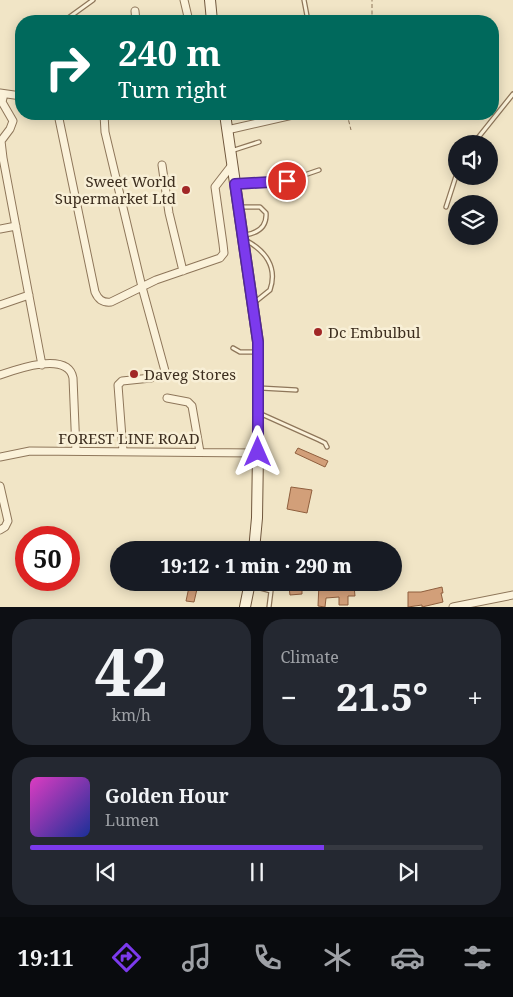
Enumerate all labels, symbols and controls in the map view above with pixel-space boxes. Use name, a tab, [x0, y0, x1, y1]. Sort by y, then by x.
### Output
text: 240 m	[118, 29, 221, 76]
icon: right	[35, 35, 100, 100]
text: Turn right	[118, 74, 227, 104]
map controls	[448, 135, 498, 245]
button: sound	[448, 135, 498, 185]
pin	[266, 160, 308, 202]
icon: arrive	[273, 167, 301, 195]
place label: Sweet World Supermarket Ltd	[55, 171, 176, 208]
marker: Sweet World Supermarket Ltd	[180, 184, 192, 196]
button: layers	[448, 195, 498, 245]
place label: Dc Embulbul	[328, 322, 421, 342]
marker: Dc Embulbul	[312, 326, 324, 338]
place label: Daveg Stores	[144, 364, 236, 384]
marker: Daveg Stores	[128, 368, 140, 380]
position arrow	[231, 425, 283, 477]
street label: FOREST LINE ROAD	[58, 428, 200, 448]
speed limit sign: 50	[15, 526, 80, 591]
text: 19:12 · 1 min · 290 m	[160, 553, 352, 579]
text: 42	[95, 627, 168, 715]
text: Climate	[281, 646, 339, 668]
text: 21.5°	[336, 670, 428, 722]
text: −	[281, 678, 297, 716]
text: +	[467, 678, 483, 716]
text: km/h	[112, 704, 151, 726]
text: Golden Hour	[105, 783, 229, 809]
text: Lumen	[105, 809, 159, 831]
icon: previous	[92, 858, 120, 886]
icon: pause	[243, 858, 271, 886]
icon: next	[394, 858, 422, 886]
icon: directions	[109, 940, 144, 975]
icon: music	[179, 940, 214, 975]
icon: phone	[250, 940, 285, 975]
icon: climate	[320, 940, 355, 975]
icon: car	[390, 940, 425, 975]
icon: filters	[460, 940, 495, 975]
text: 19:11	[18, 942, 74, 972]

